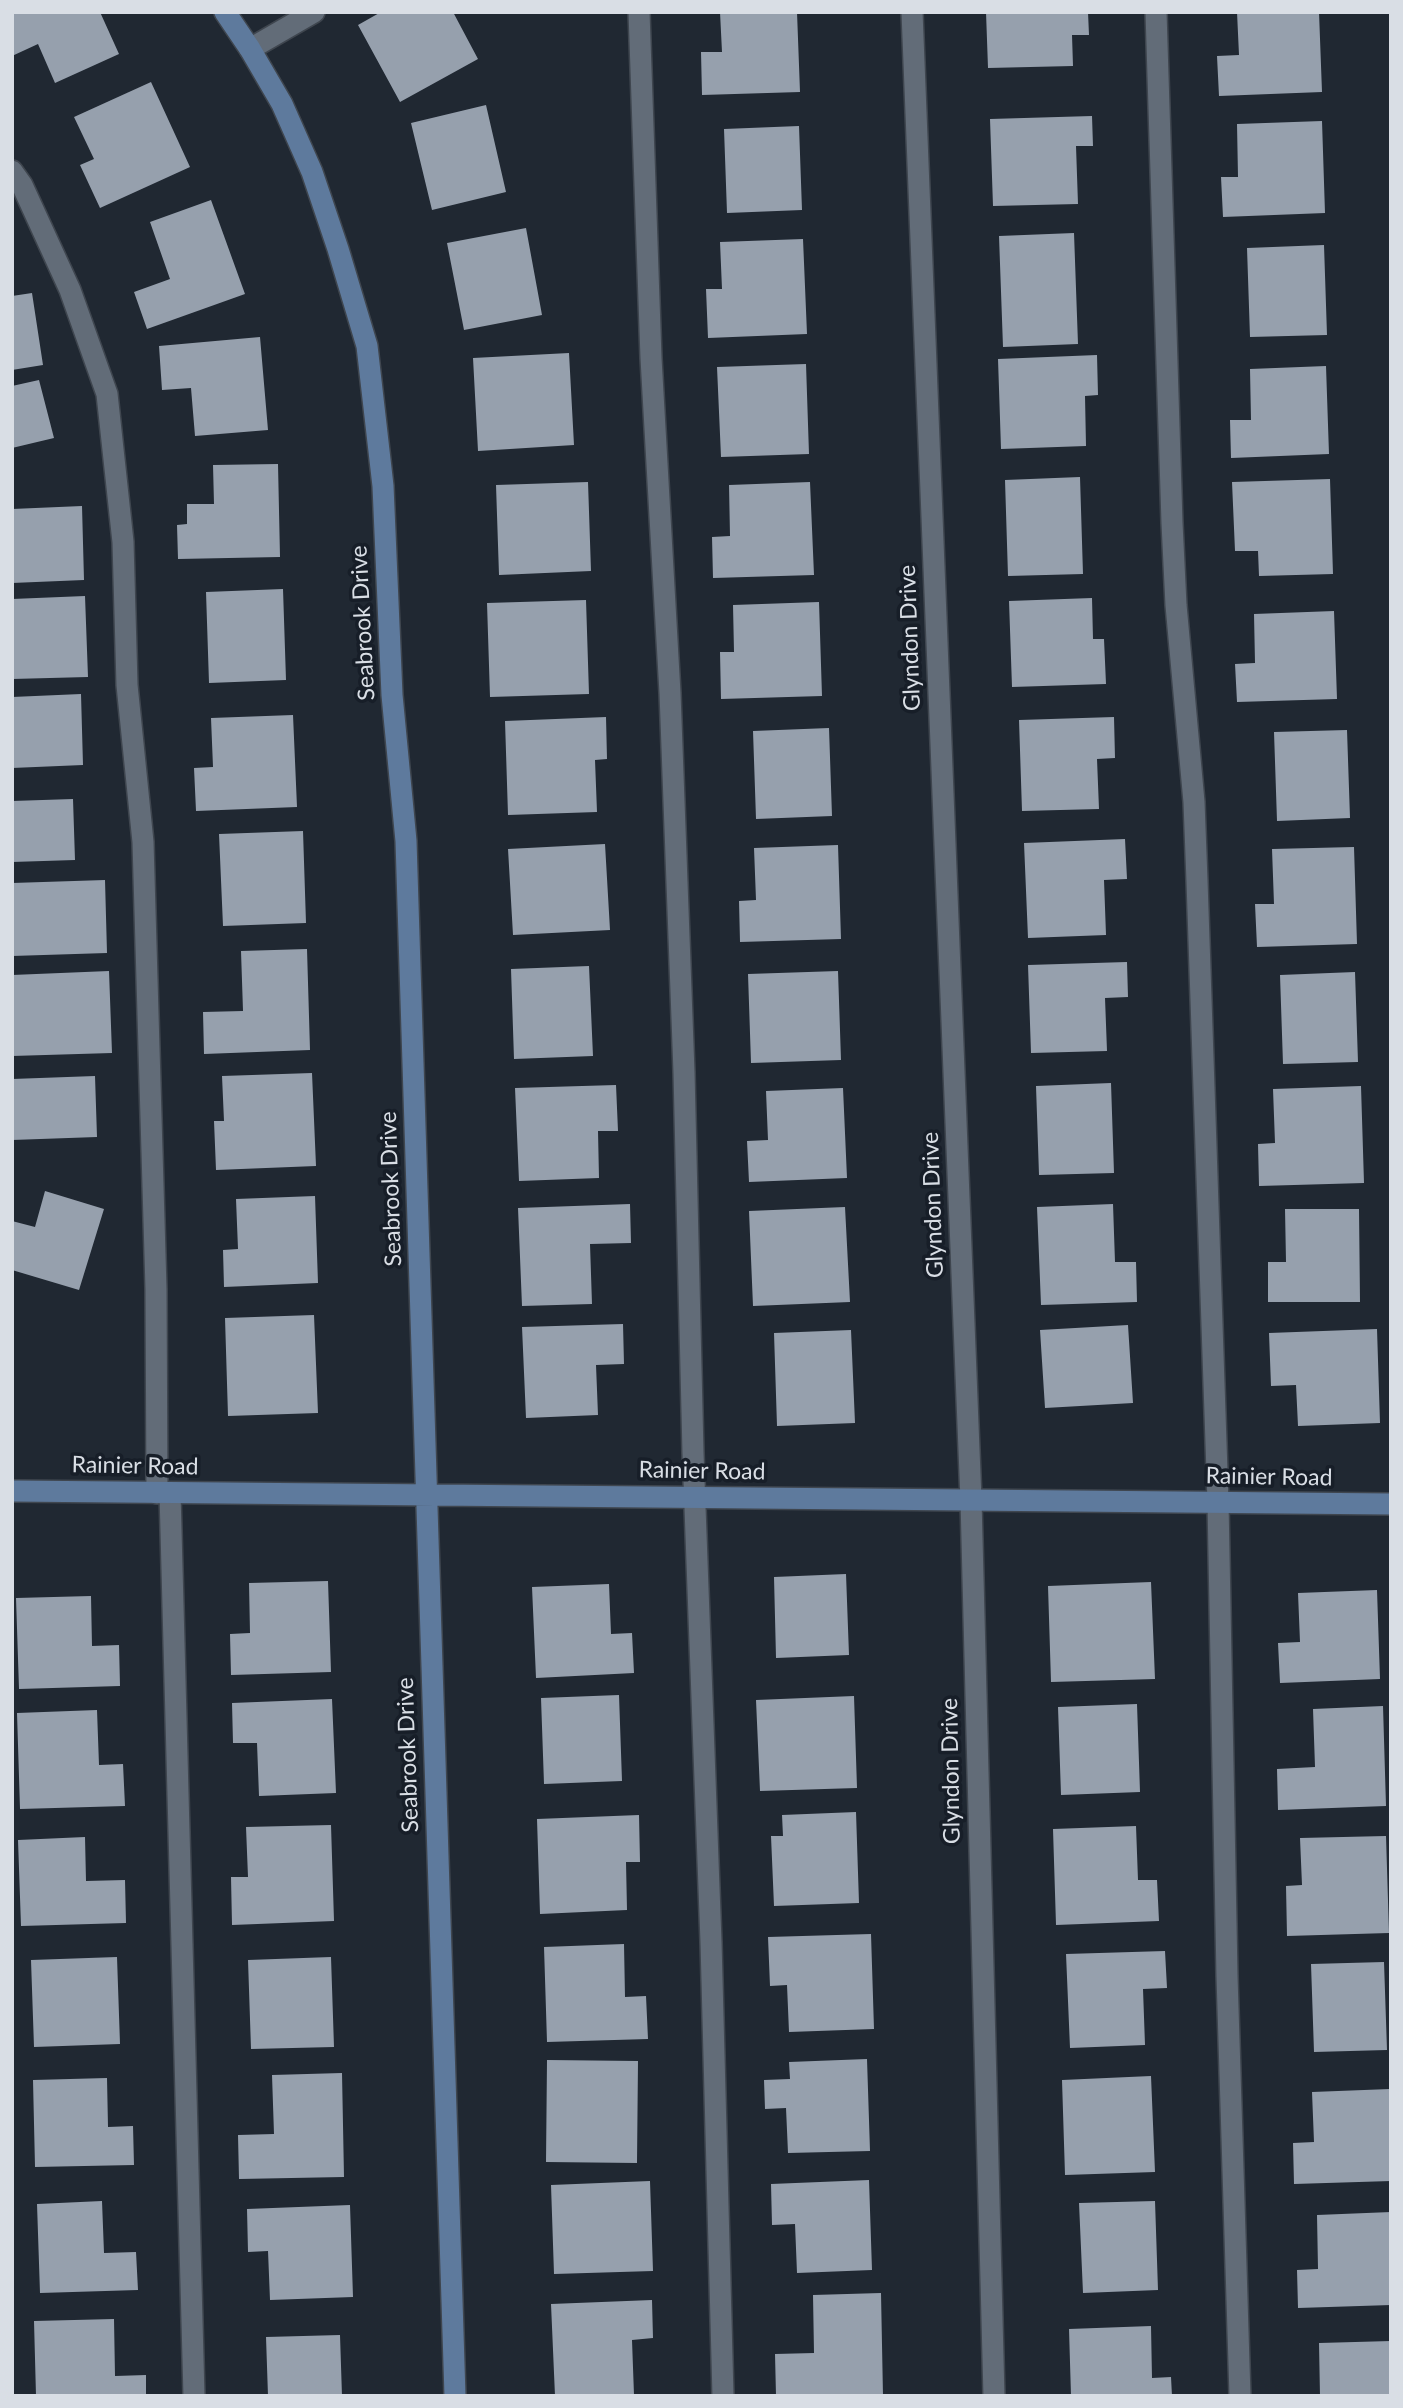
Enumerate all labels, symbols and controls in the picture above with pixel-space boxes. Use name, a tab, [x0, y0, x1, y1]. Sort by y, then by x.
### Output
street label: Seabrook Drive	[345, 545, 381, 701]
street label: Glyndon Drive	[894, 564, 926, 712]
street label: Seabrook Drive	[374, 1111, 408, 1267]
street label: Glyndon Drive	[917, 1131, 949, 1279]
street label: Rainier Road	[71, 1451, 199, 1481]
street label: Rainier Road	[638, 1456, 766, 1486]
street label: Rainier Road	[1205, 1462, 1333, 1492]
street label: Seabrook Drive	[391, 1677, 425, 1833]
street label: Glyndon Drive	[936, 1698, 966, 1844]

